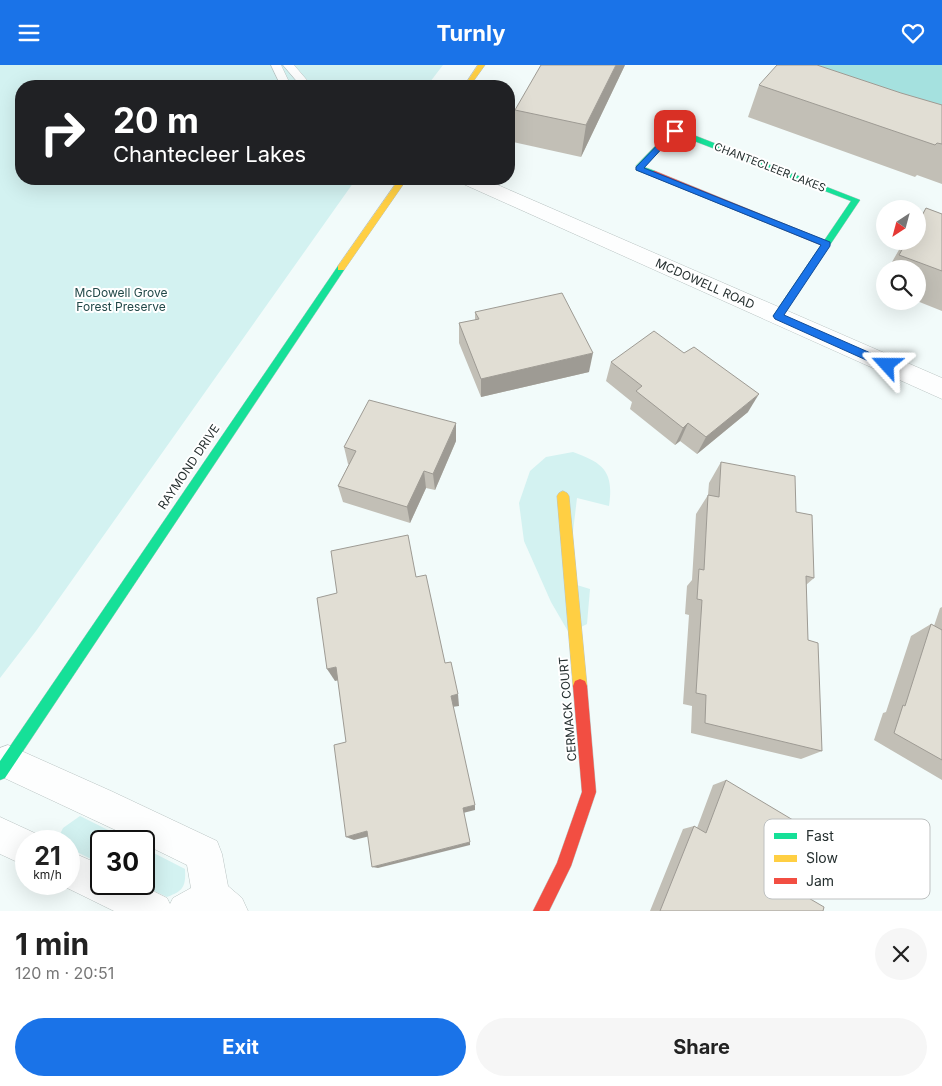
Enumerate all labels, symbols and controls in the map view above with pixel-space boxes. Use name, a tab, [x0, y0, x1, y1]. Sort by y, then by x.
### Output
icon: menu	[15, 19, 43, 47]
icon: heart	[899, 19, 927, 47]
text: Turnly	[436, 20, 506, 46]
text: 20 m	[113, 99, 199, 141]
icon: right	[30, 100, 95, 165]
pin	[654, 110, 696, 152]
icon: arrive	[661, 117, 689, 145]
street label: CHANTECLEER LAKES	[712, 139, 828, 195]
text: Chantecleer Lakes	[113, 141, 306, 167]
north arrow	[876, 200, 926, 250]
map controls	[876, 200, 926, 310]
street label: MCDOWELL ROAD	[653, 255, 757, 312]
button: search	[876, 260, 926, 310]
park label: McDowell Grove Forest Preserve	[75, 285, 167, 314]
position arrow	[860, 338, 912, 390]
street label: RAYMOND DRIVE	[155, 421, 223, 512]
street label: CERMACK COURT	[555, 656, 580, 762]
legend	[764, 819, 930, 899]
text: Fast	[806, 827, 834, 844]
speed limit sign: 30	[90, 830, 155, 895]
text: 21	[34, 841, 61, 871]
text: Slow	[806, 849, 838, 866]
text: km/h	[33, 867, 62, 882]
text: Jam	[806, 872, 834, 889]
text: 1 min	[15, 926, 89, 962]
button: close	[875, 928, 927, 980]
text: 120 m · 20:51	[15, 963, 114, 983]
button: Exit	[15, 1018, 466, 1076]
button: Share	[476, 1018, 927, 1076]

